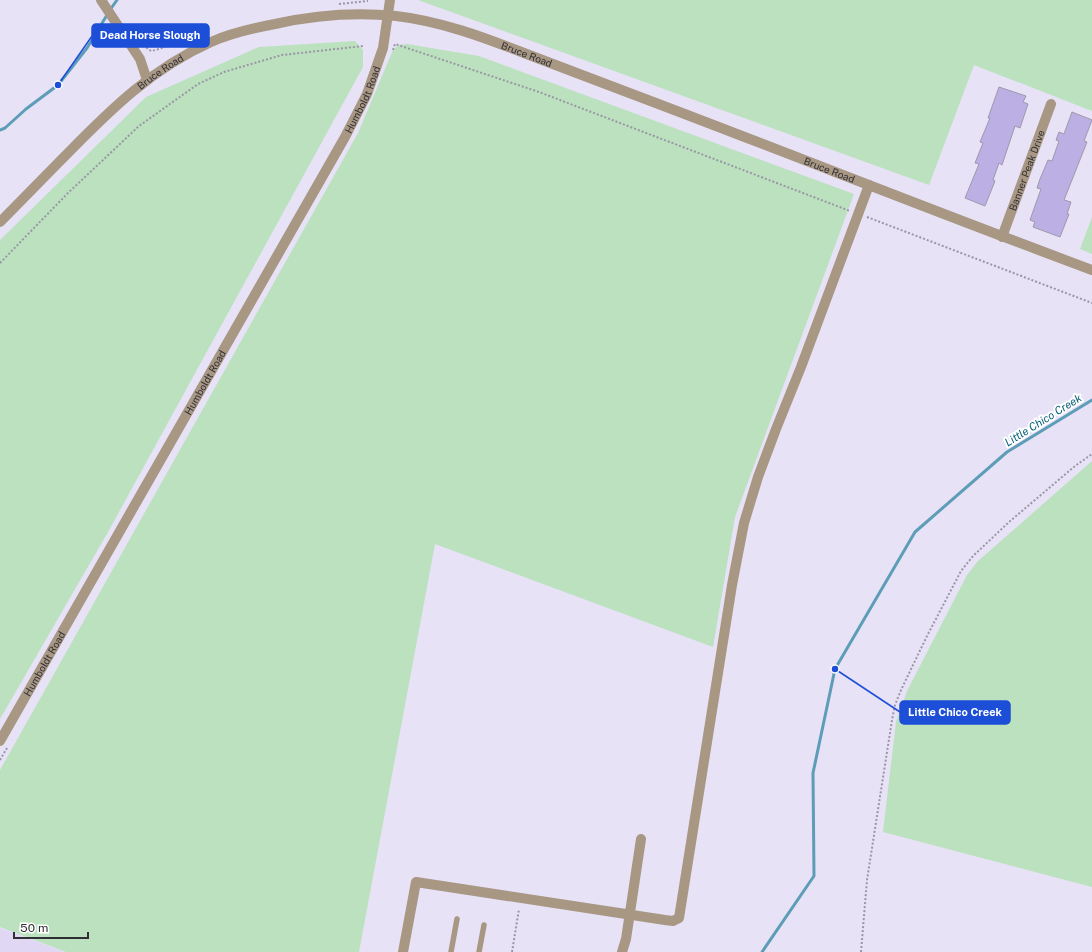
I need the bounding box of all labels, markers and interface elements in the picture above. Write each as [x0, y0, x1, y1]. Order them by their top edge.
callout: Dead Horse Slough [92, 24, 209, 47]
text: Dead Horse Slough [100, 29, 200, 41]
street label: Bruce Road [500, 39, 554, 69]
street label: Bruce Road [134, 52, 185, 92]
street label: Humboldt Road [342, 64, 382, 135]
street label: Banner Peak Drive [1006, 128, 1047, 212]
street label: Bruce Road [802, 154, 857, 185]
street label: Humboldt Road [182, 348, 228, 417]
water label: Little Chico Creek [1003, 392, 1084, 448]
street label: Humboldt Road [21, 629, 67, 698]
callout: Little Chico Creek [900, 701, 1010, 724]
text: Little Chico Creek [908, 706, 1002, 718]
scale bar [14, 914, 88, 940]
text: 50 m [20, 921, 48, 935]

